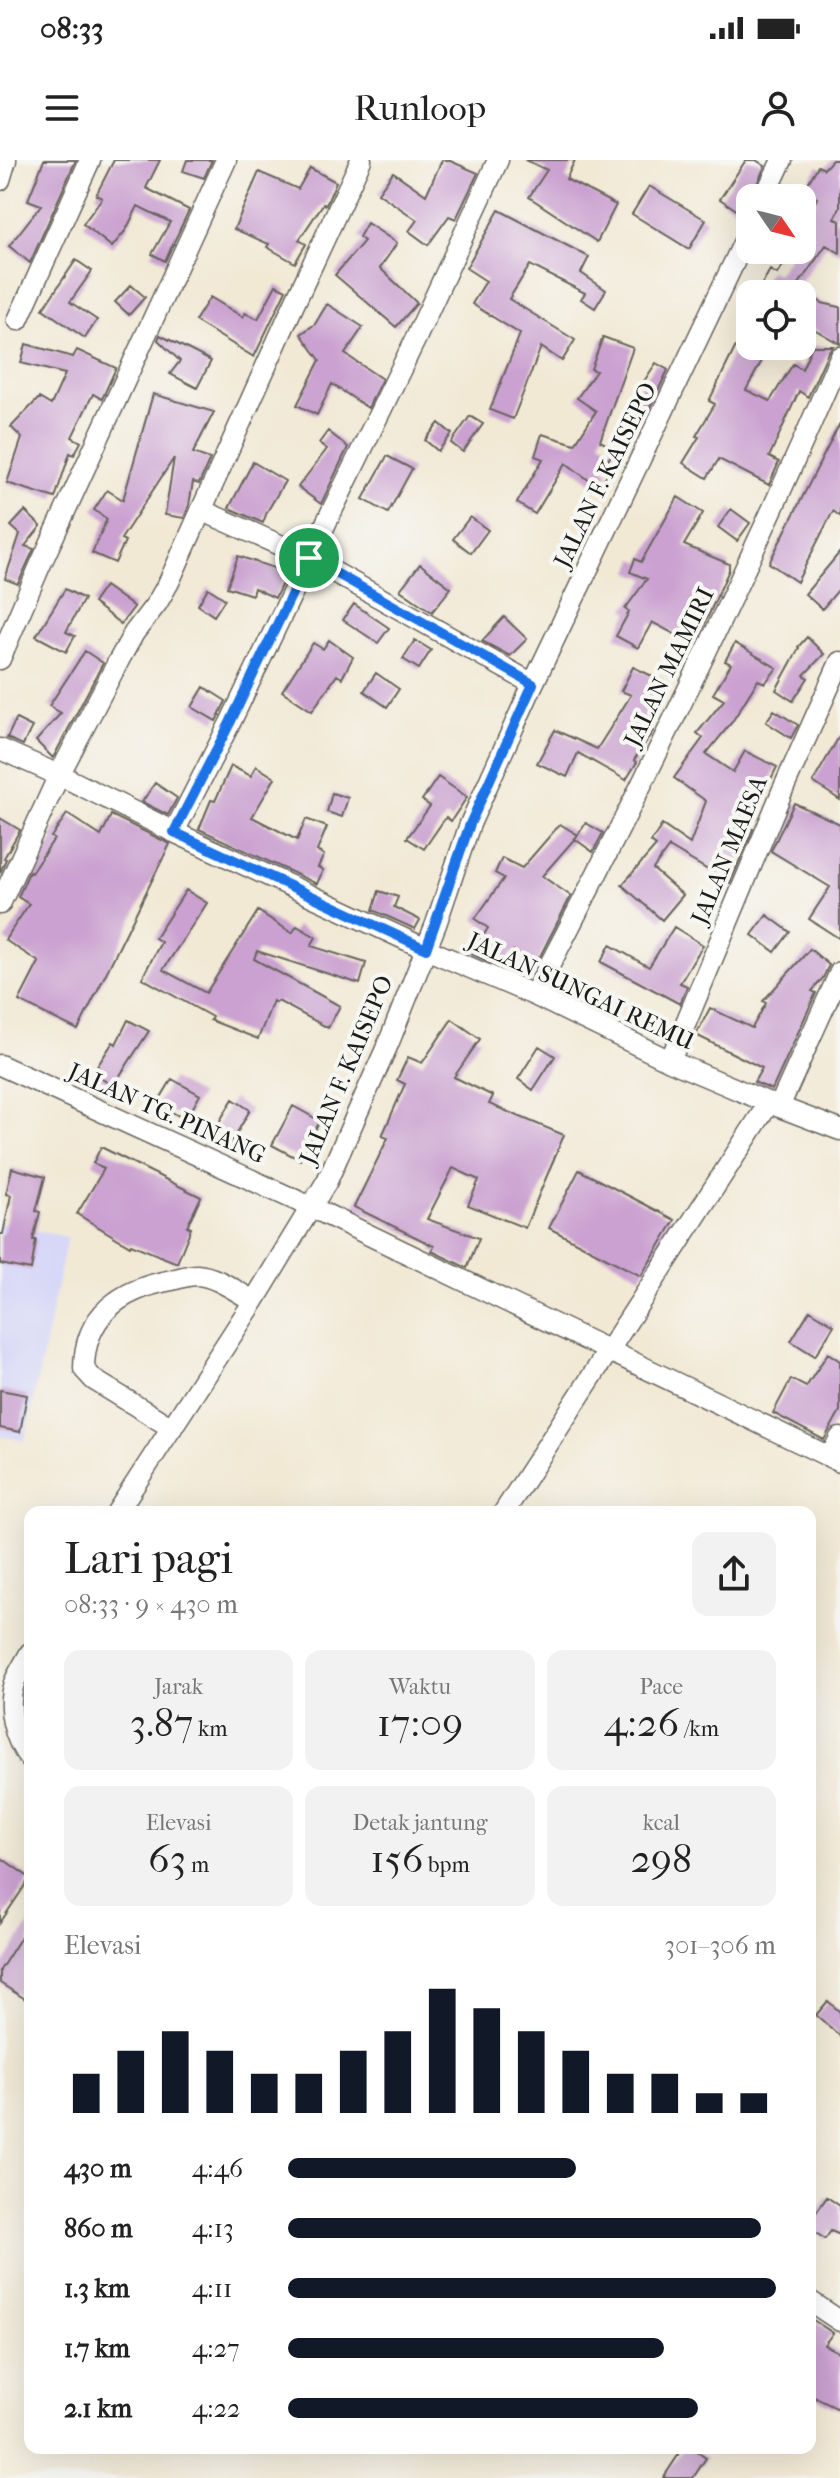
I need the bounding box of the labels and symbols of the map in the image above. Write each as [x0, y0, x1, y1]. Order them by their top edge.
north arrow [736, 184, 816, 264]
street label: JALAN F. KAISEPO [547, 378, 662, 574]
pin [275, 524, 343, 592]
street label: JALAN MAMIRI [617, 583, 720, 753]
street label: JALAN MAESA [684, 771, 773, 930]
street label: JALAN SUNGAI REMU [461, 925, 699, 1056]
street label: JALAN F. KAISEPO [293, 971, 398, 1171]
street label: JALAN TG. PINANG [62, 1056, 270, 1169]

